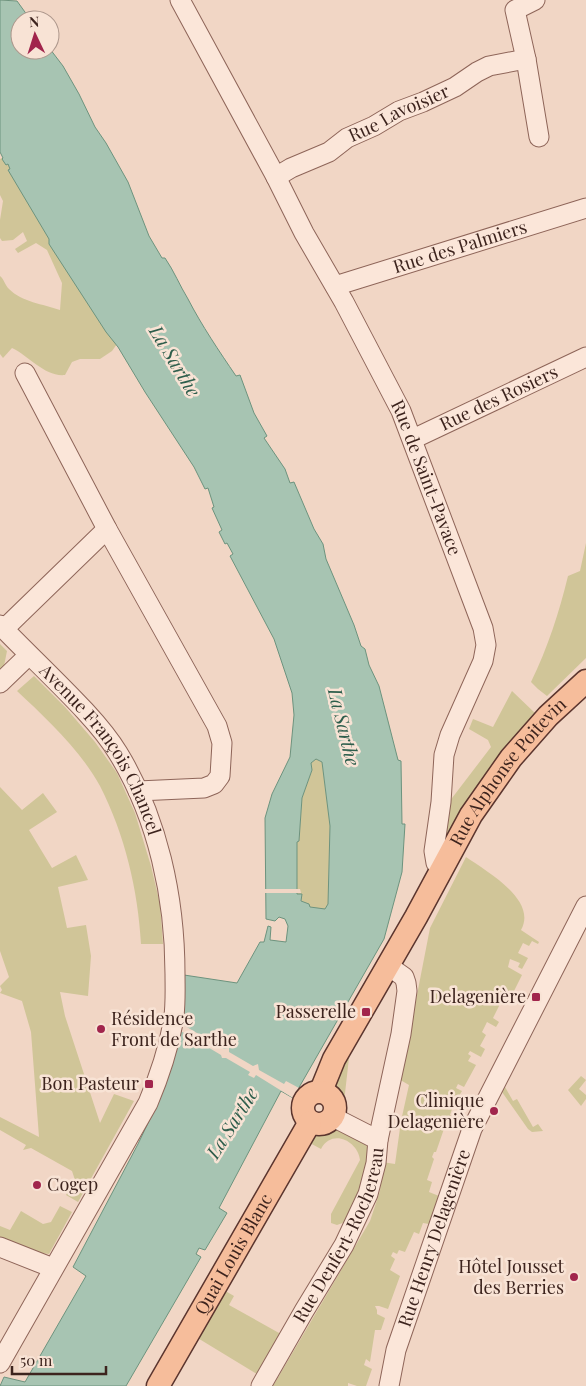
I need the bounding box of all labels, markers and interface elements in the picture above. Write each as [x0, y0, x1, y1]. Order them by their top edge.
north arrow [10, 10, 60, 60]
text: N [28, 12, 40, 31]
street label: Rue Lavoisier [344, 78, 453, 147]
street label: Rue des Palmiers [390, 214, 530, 278]
water label: La Sarthe [144, 319, 207, 401]
street label: Rue des Rosiers [435, 359, 561, 436]
street label: Rue de Saint-Pavace [386, 395, 467, 559]
street label: Avenue François Chancel [34, 658, 167, 838]
water label: La Sarthe [323, 684, 367, 768]
street label: Rue Alphonse Poitevin [444, 692, 571, 850]
place label: Delagenière [429, 984, 526, 1008]
marker: Delagenière [530, 991, 542, 1003]
place label: Passerelle [275, 999, 356, 1023]
place label: Résidence Front de Sarthe [111, 1006, 237, 1051]
marker: Passerelle [360, 1006, 372, 1018]
marker: Résidence Front de Sarthe [95, 1023, 107, 1035]
place label: Bon Pasteur [41, 1071, 139, 1095]
marker: Bon Pasteur [143, 1078, 155, 1090]
water label: La Sarthe [199, 1082, 263, 1164]
place label: Clinique Delagenière [387, 1088, 484, 1133]
marker: Clinique Delagenière [488, 1105, 500, 1117]
street label: Rue Denfert-Rochereau [287, 1146, 388, 1327]
street label: Rue Henry Delagenière [392, 1146, 475, 1330]
place label: Cogep [47, 1172, 98, 1196]
marker: Cogep [31, 1179, 43, 1191]
street label: Quai Louis Blanc [189, 1189, 277, 1319]
place label: Hôtel Jousset des Berries [458, 1254, 565, 1299]
marker: Hôtel Jousset des Berries [568, 1271, 580, 1283]
scale bar [12, 1344, 106, 1376]
text: 50 m [20, 1350, 53, 1370]

